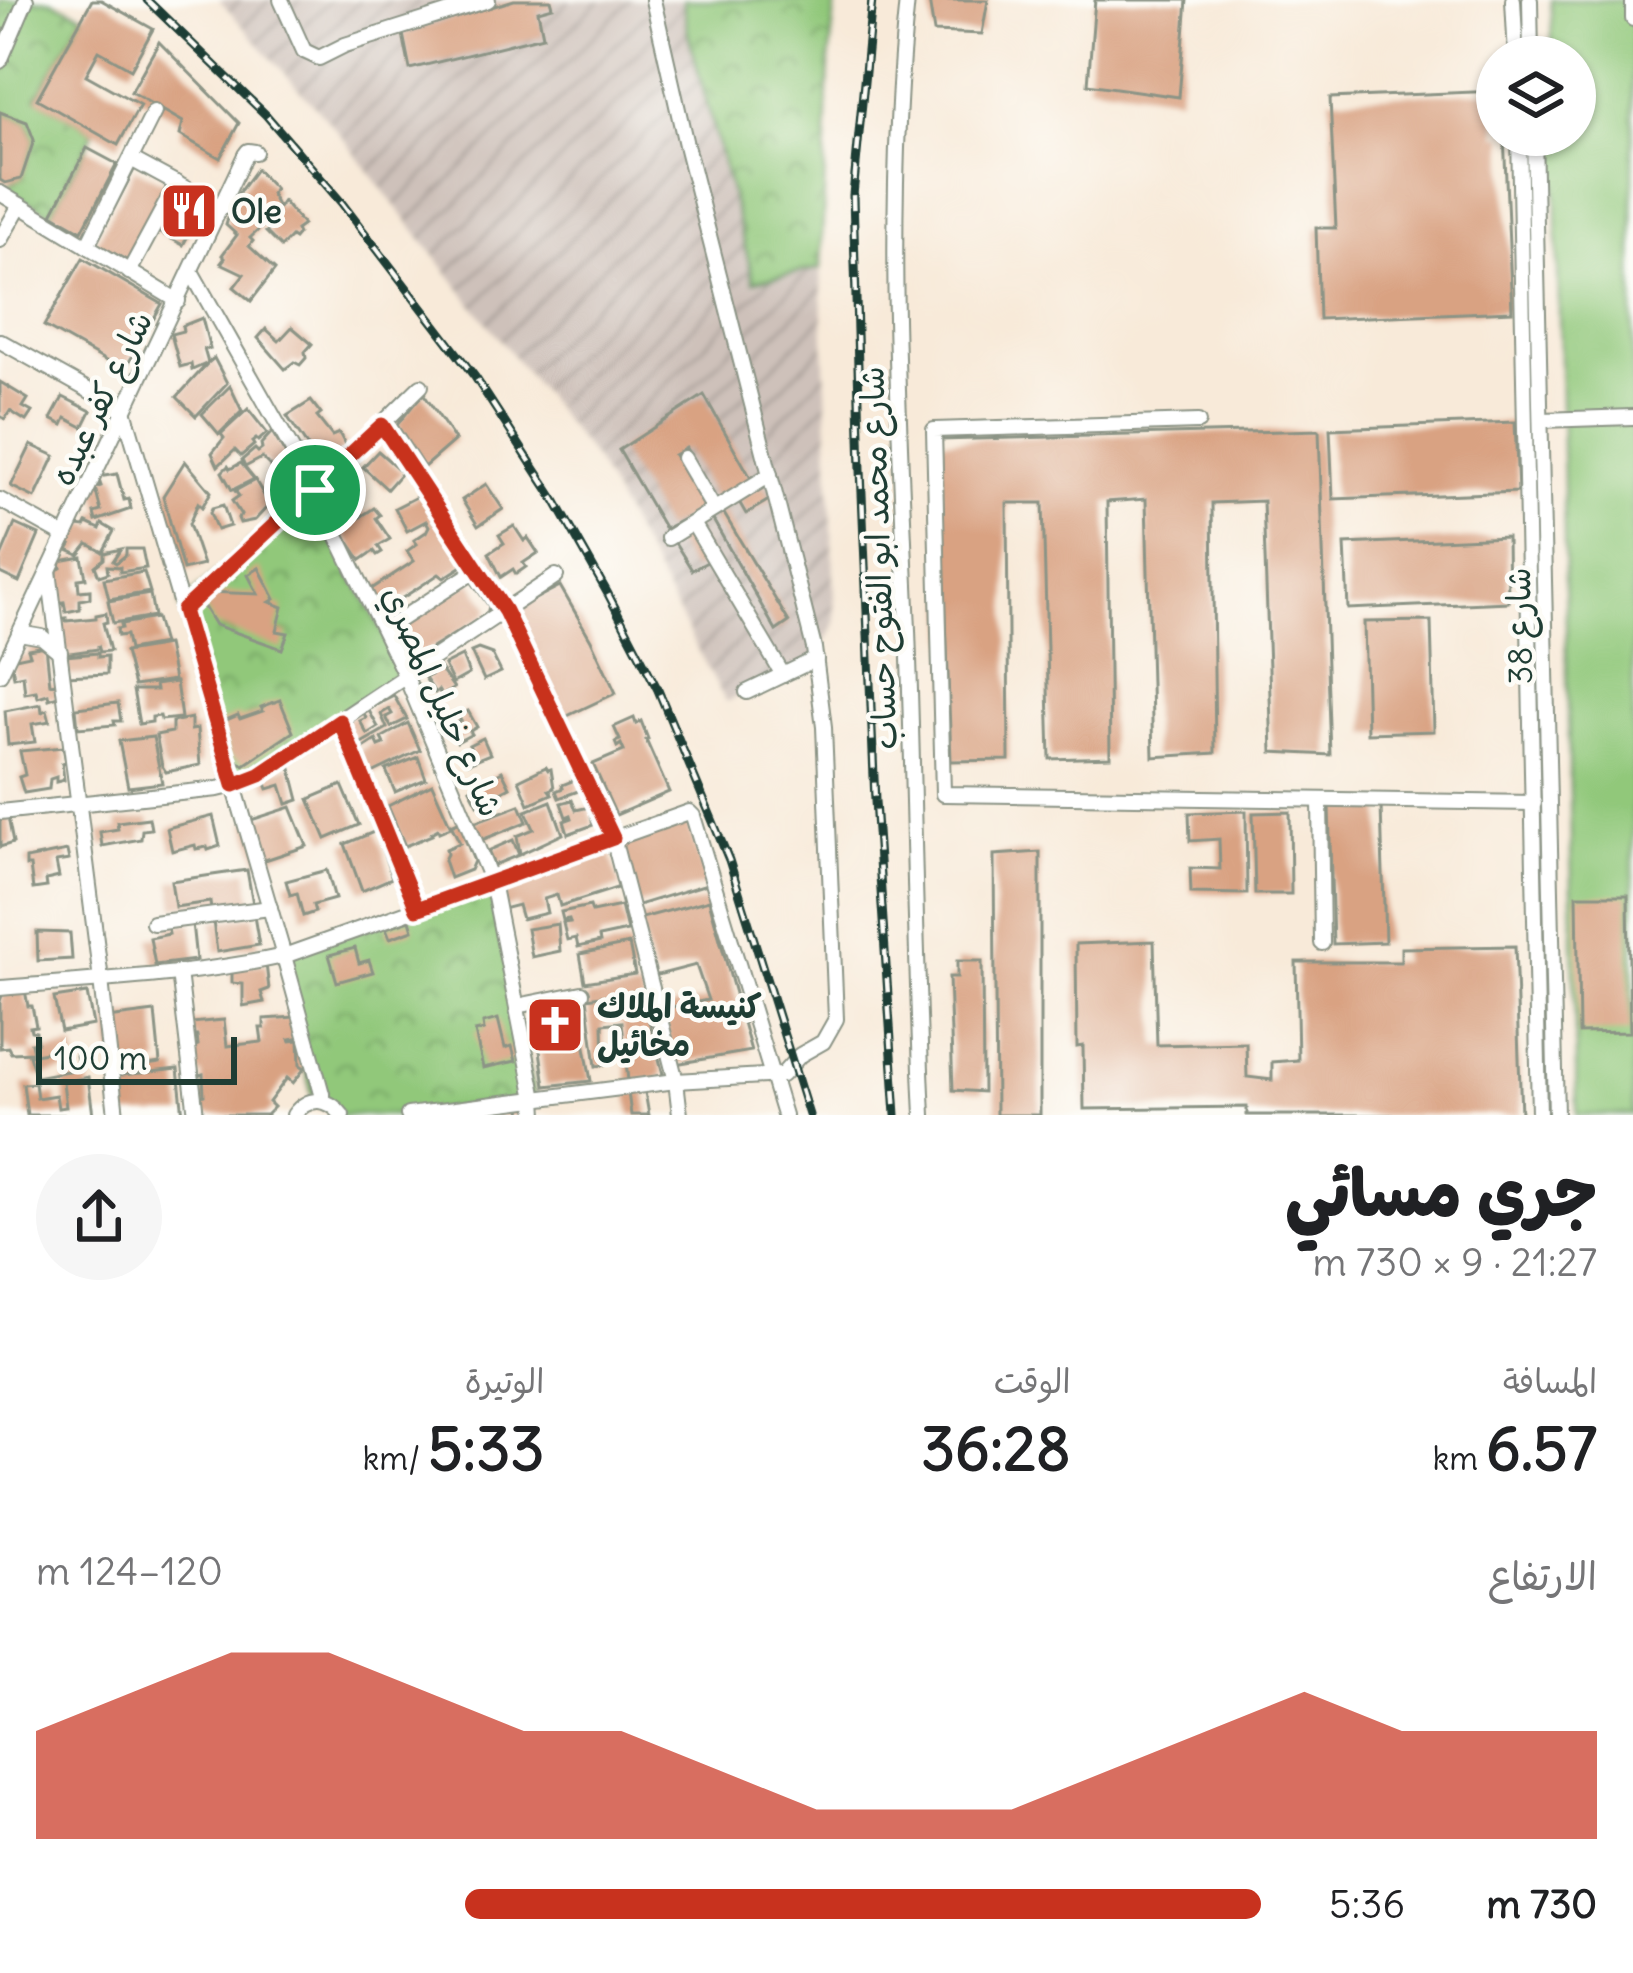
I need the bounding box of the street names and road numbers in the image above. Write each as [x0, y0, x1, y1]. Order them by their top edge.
street label: شارع كفر عبده [41, 304, 164, 493]
street label: شارع محمد ابو الفتوح حساب [850, 365, 909, 750]
street label: شارع 38 [1497, 567, 1544, 685]
street label: شارع خليل المصري [371, 579, 513, 824]

